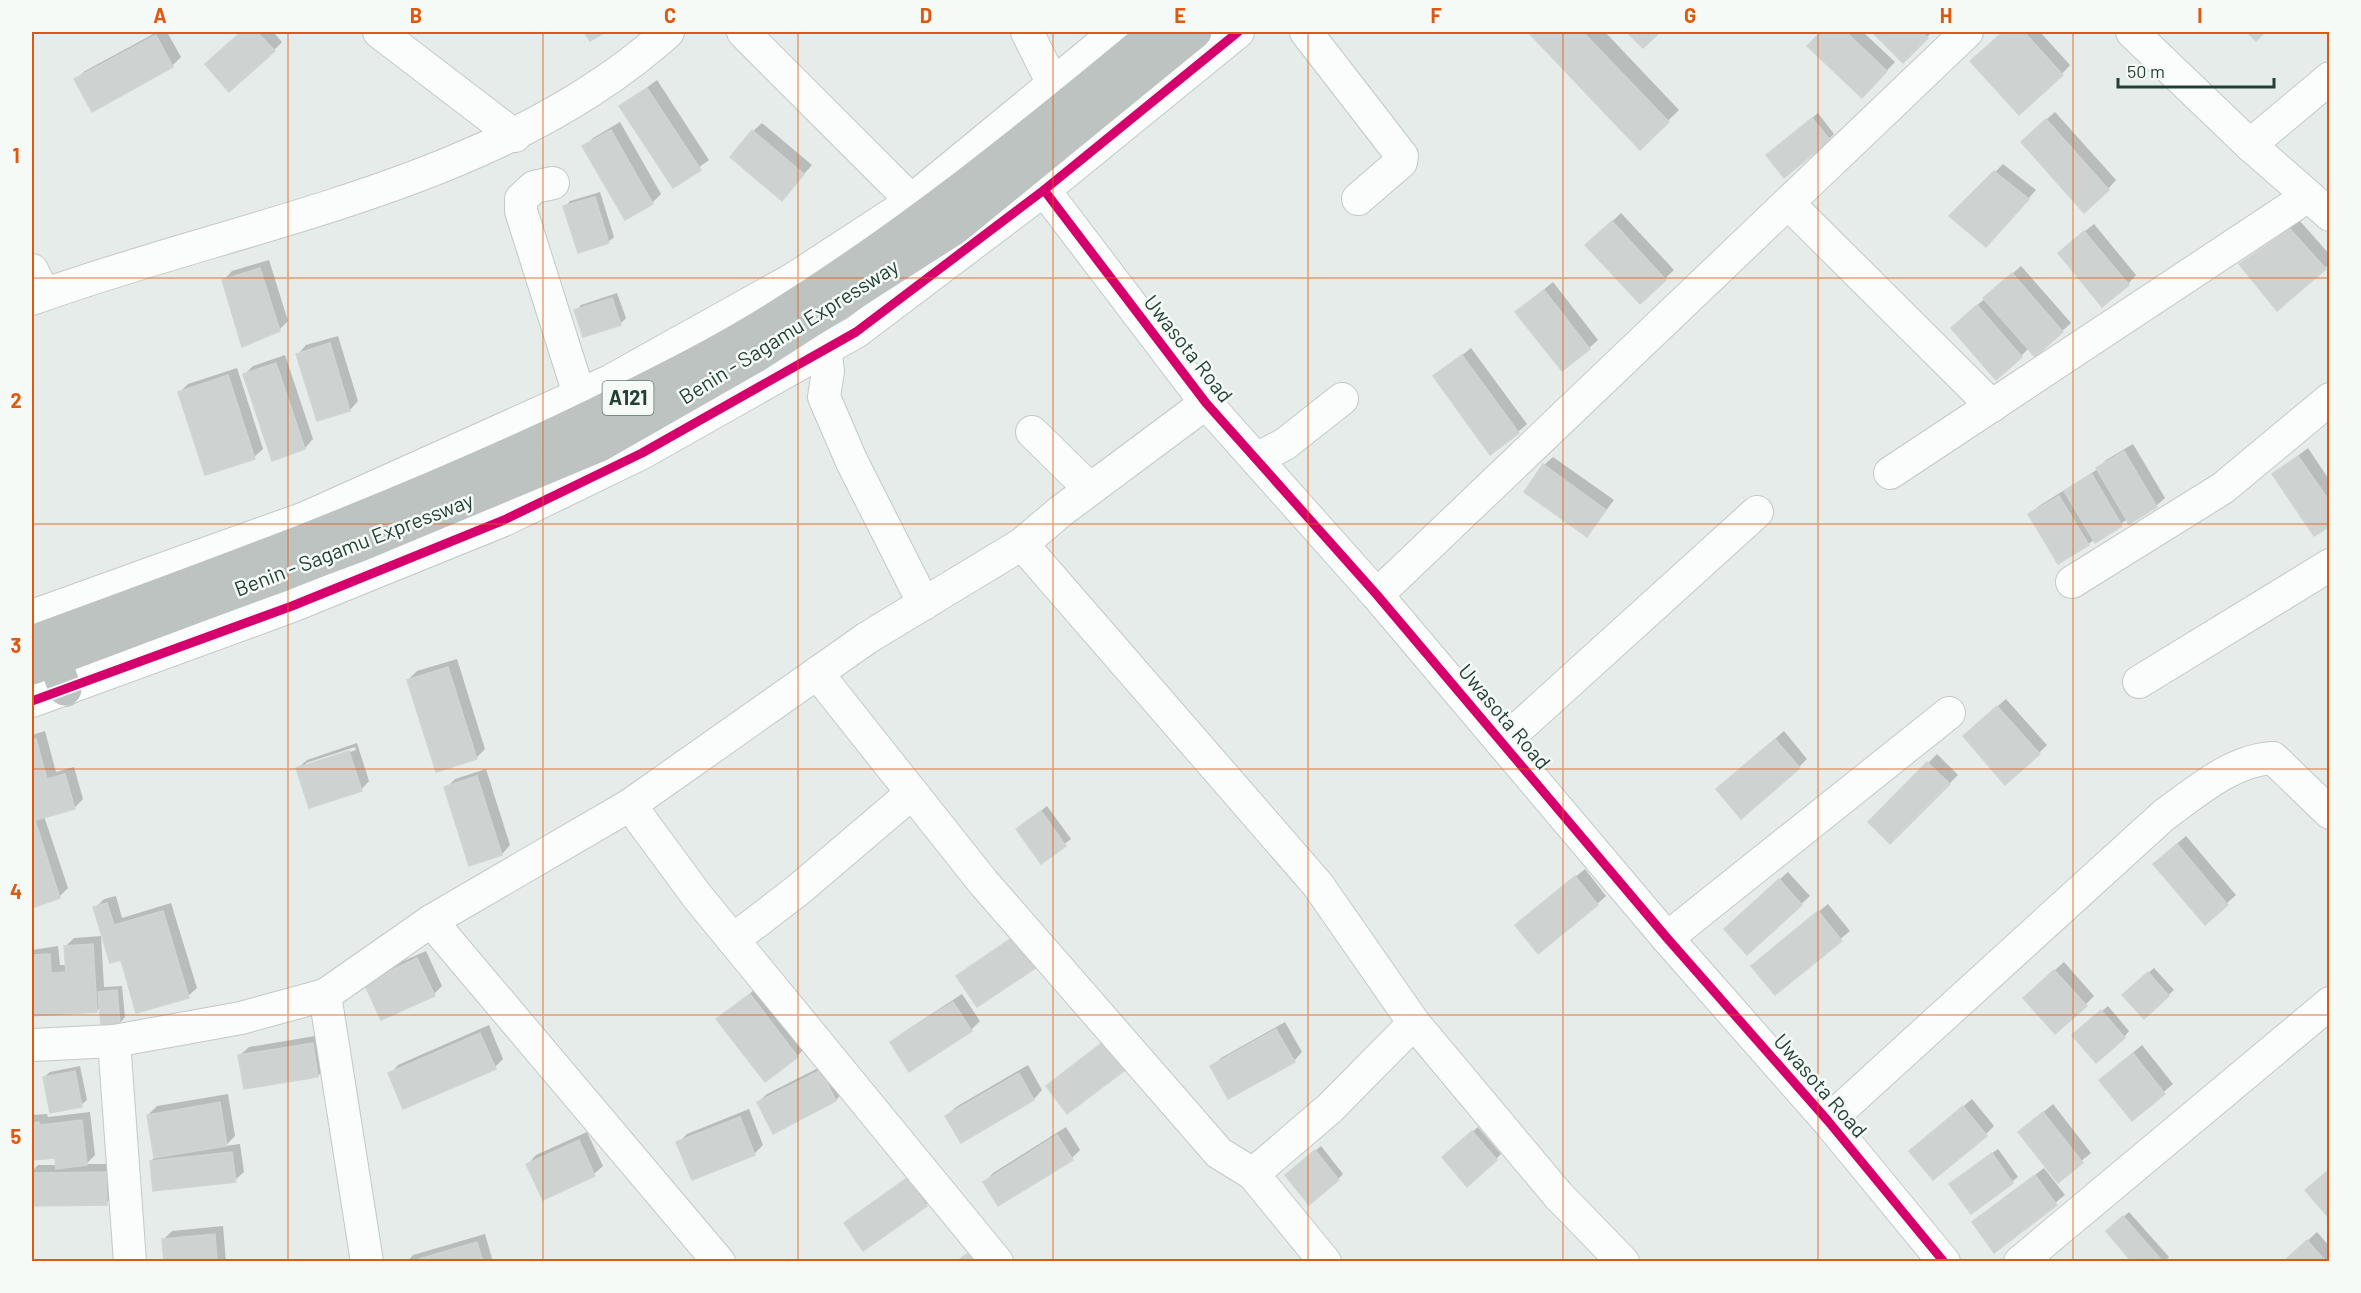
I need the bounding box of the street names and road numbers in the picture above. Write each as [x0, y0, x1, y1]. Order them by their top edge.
street label: Benin - Sagamu Expressway [674, 253, 903, 409]
street label: Uwasota Road [1139, 289, 1239, 407]
road number: A121 [602, 381, 654, 415]
street label: Benin - Sagamu Expressway [230, 486, 477, 601]
street label: Uwasota Road [1454, 658, 1556, 774]
street label: Uwasota Road [1769, 1028, 1873, 1142]

